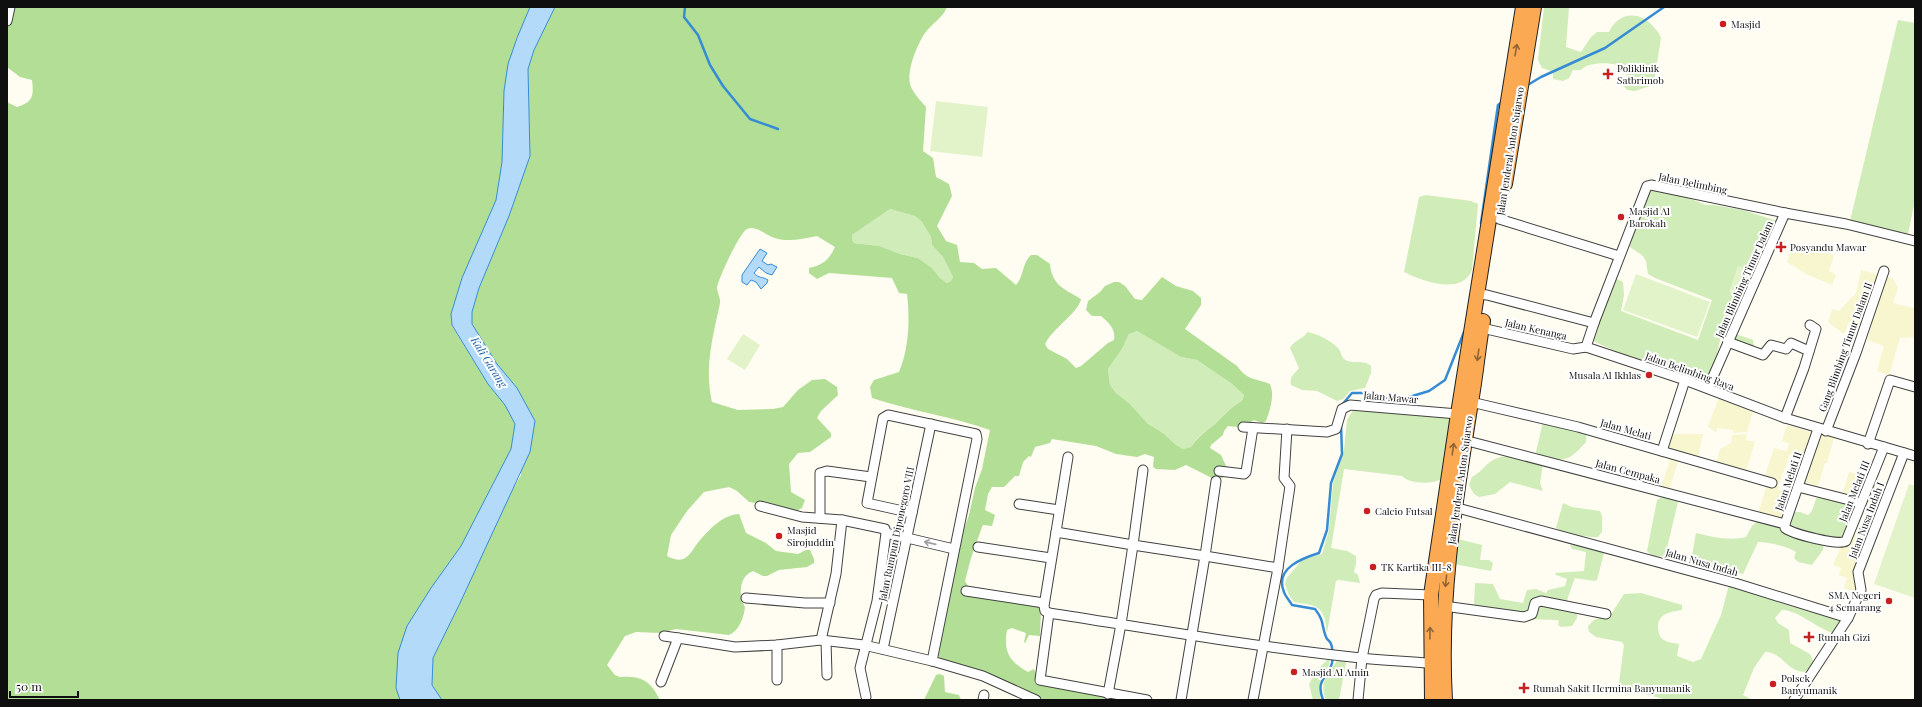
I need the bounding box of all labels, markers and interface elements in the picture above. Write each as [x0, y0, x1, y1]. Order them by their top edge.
place label: Masjid [1731, 17, 1761, 31]
marker: Masjid [1718, 19, 1728, 29]
one-way arrow [1513, 44, 1521, 57]
place label: Poliklinik Satbrimob [1617, 61, 1664, 87]
marker: Poliklinik Satbrimob [1602, 68, 1614, 80]
street label: Jalan Jenderal Anton Sujarwo [1493, 85, 1527, 217]
street label: Jalan Belimbing [1656, 169, 1729, 197]
place label: Masjid Al Barokah [1629, 204, 1670, 230]
marker: Masjid Al Barokah [1616, 212, 1626, 222]
street label: Jalan Blimbing Timur Dalam [1711, 218, 1776, 341]
place label: Posyandu Mawar [1790, 240, 1867, 254]
marker: Posyandu Mawar [1775, 241, 1787, 253]
street label: Gang Blimbing Timur Dalam II [1815, 280, 1875, 414]
street label: Jalan Kenanga [1503, 315, 1568, 343]
water label: Kali Garang [467, 333, 511, 391]
one-way arrow [1474, 348, 1482, 361]
street label: Jalan Belimbing Raya [1643, 348, 1737, 394]
place label: Musala Al Ikhlas [1569, 368, 1641, 382]
marker: Musala Al Ikhlas [1644, 370, 1654, 380]
street label: Jalan Mawar [1362, 388, 1420, 406]
street label: Jalan Jenderal Anton Sujarwo [1444, 414, 1476, 546]
street label: Jalan Melati [1598, 415, 1653, 443]
one-way arrow [1449, 443, 1457, 456]
street label: Jalan Melati II [1771, 450, 1805, 513]
street label: Jalan Cempaka [1593, 455, 1662, 486]
street label: Jalan Melati III [1835, 458, 1873, 525]
street label: Jalan Rumpun Diponegoro VIII [875, 466, 917, 603]
street label: Jalan Nusa Indah I [1845, 480, 1887, 561]
place label: Calcio Futsal [1375, 504, 1433, 518]
marker: Calcio Futsal [1362, 506, 1372, 516]
place label: Masjid Sirojuddin [787, 523, 834, 549]
marker: Masjid Sirojuddin [774, 531, 784, 541]
one-way arrow [924, 539, 937, 547]
street label: Jalan Nusa Indah [1663, 545, 1740, 579]
place label: TK Kartika III-8 [1381, 560, 1452, 574]
marker: TK Kartika III-8 [1368, 562, 1378, 572]
one-way arrow [1443, 574, 1450, 587]
place label: SMA Negeri 4 Semarang [1829, 588, 1882, 614]
marker: SMA Negeri 4 Semarang [1884, 596, 1894, 606]
one-way arrow [1426, 627, 1434, 640]
place label: Rumah Gizi [1818, 630, 1870, 644]
marker: Rumah Gizi [1803, 631, 1815, 643]
place label: Masjid Al Amin [1302, 665, 1369, 679]
marker: Masjid Al Amin [1289, 667, 1299, 677]
place label: Polsek Banyumanik [1781, 671, 1838, 697]
scale bar [10, 673, 78, 699]
text: 50 m [16, 678, 42, 694]
marker: Polsek Banyumanik [1768, 679, 1778, 689]
place label: Rumah Sakit Hermina Banyumanik [1533, 681, 1691, 695]
marker: Rumah Sakit Hermina Banyumanik [1518, 682, 1530, 694]

